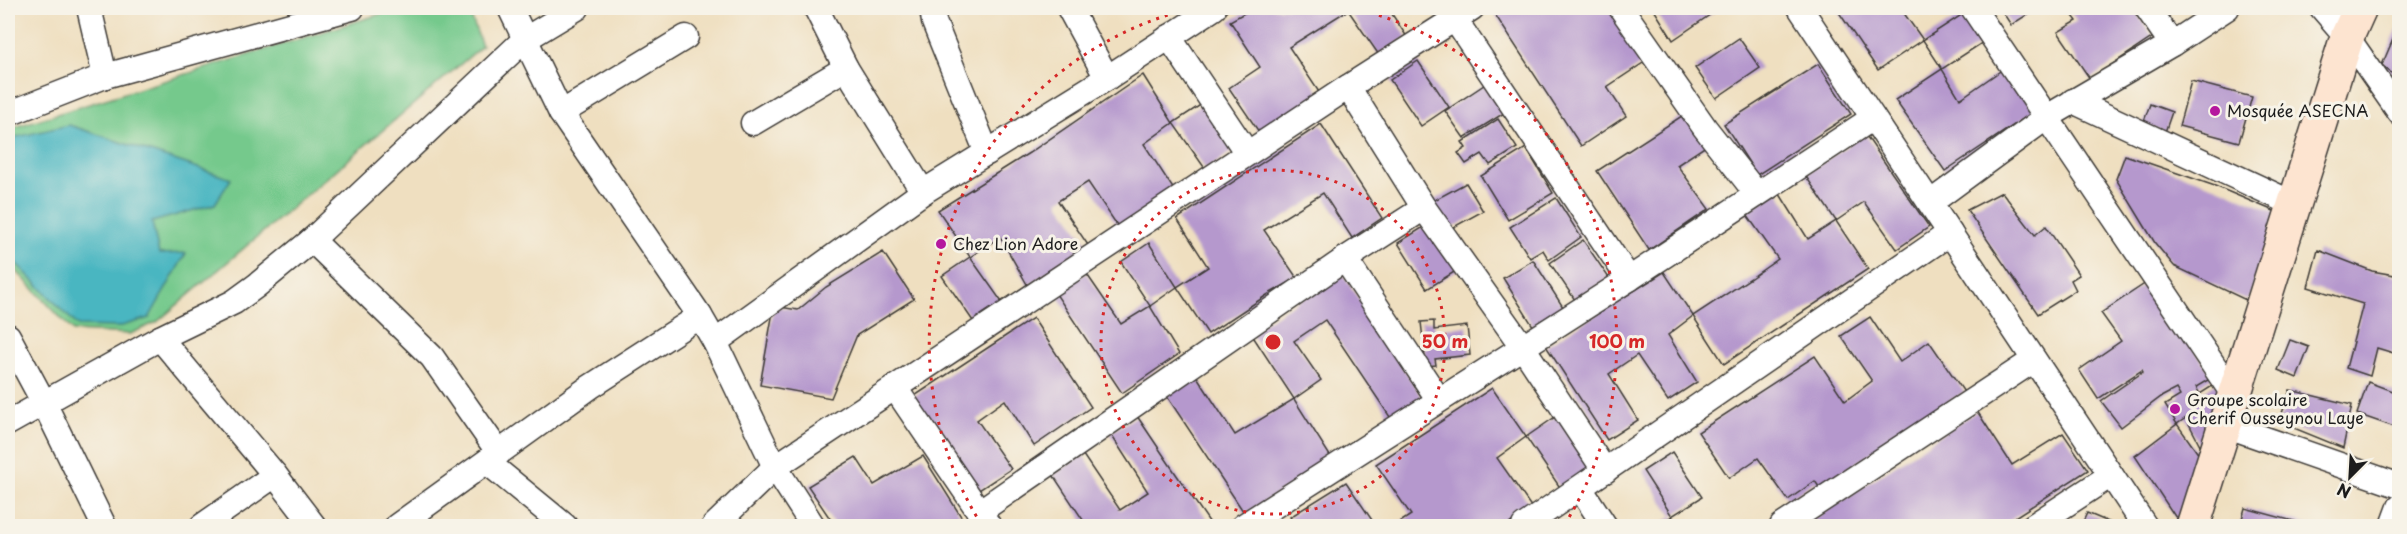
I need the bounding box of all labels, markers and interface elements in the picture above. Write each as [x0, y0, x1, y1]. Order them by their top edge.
place label: Mosquée ASECNA [2227, 98, 2368, 122]
marker: Mosquée ASECNA [2208, 104, 2222, 118]
place label: Chez Lion Adore [953, 231, 1078, 255]
marker: Chez Lion Adore [934, 237, 948, 251]
text: 50 m [1422, 327, 1468, 354]
text: 100 m [1589, 327, 1645, 354]
centre of rings [1263, 332, 1283, 352]
place label: Groupe scolaire Cherif Ousseynou Laye [2187, 387, 2364, 429]
marker: Groupe scolaire Cherif Ousseynou Laye [2168, 402, 2182, 416]
north arrow [2320, 447, 2380, 507]
text: N [2333, 478, 2354, 505]

